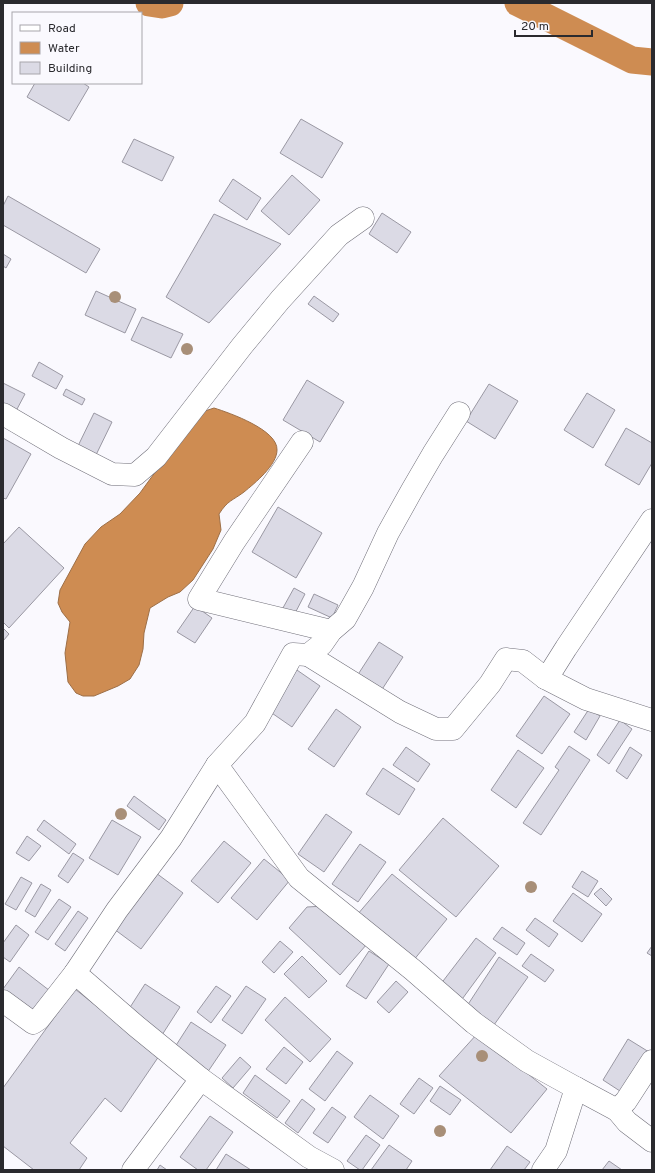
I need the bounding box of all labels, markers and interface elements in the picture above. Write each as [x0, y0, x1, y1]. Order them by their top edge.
legend [12, 12, 142, 84]
scale bar [515, 12, 592, 38]
text: 20 m [521, 19, 549, 35]
text: Road [48, 21, 76, 37]
text: Water [48, 41, 80, 57]
text: Building [48, 61, 92, 77]

